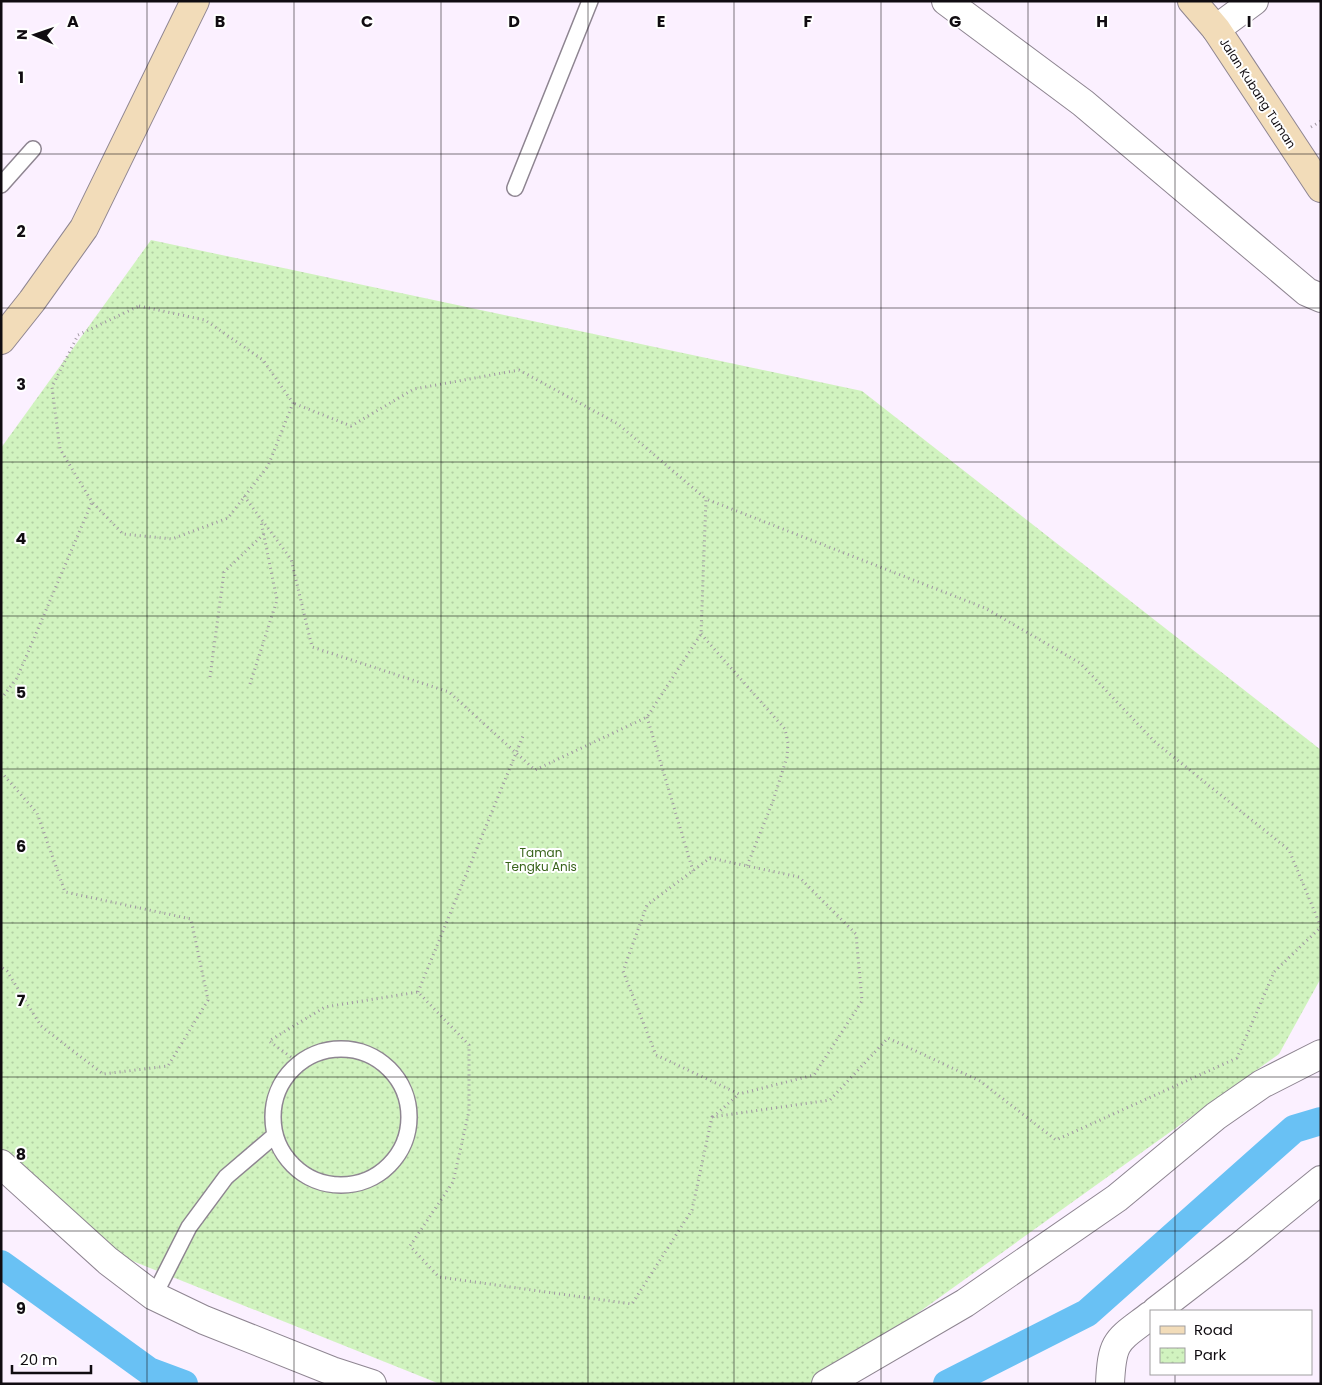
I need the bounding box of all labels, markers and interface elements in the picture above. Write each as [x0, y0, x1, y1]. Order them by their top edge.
north arrow [10, 10, 60, 60]
text: A [67, 10, 79, 33]
text: B [215, 10, 225, 33]
text: C [361, 10, 373, 33]
text: D [508, 10, 520, 33]
text: E [657, 10, 665, 33]
text: F [804, 10, 813, 33]
text: G [949, 10, 961, 33]
text: H [1096, 10, 1108, 33]
text: I [1247, 10, 1251, 33]
text: N [12, 29, 32, 40]
street label: Jalan Kubang Tuman [1216, 34, 1300, 152]
text: 1 [18, 66, 24, 89]
text: 2 [16, 220, 26, 243]
text: 3 [16, 373, 26, 396]
text: 4 [16, 527, 27, 550]
text: 5 [16, 681, 26, 704]
text: 6 [16, 835, 26, 858]
park label: Taman Tengku Anis [505, 844, 577, 875]
text: 7 [17, 989, 26, 1012]
text: 8 [16, 1143, 26, 1166]
text: 9 [16, 1297, 26, 1320]
legend [1150, 1310, 1312, 1375]
text: Road [1194, 1319, 1233, 1340]
scale bar [12, 1342, 91, 1374]
text: Park [1194, 1344, 1226, 1365]
text: 20 m [20, 1349, 58, 1370]

